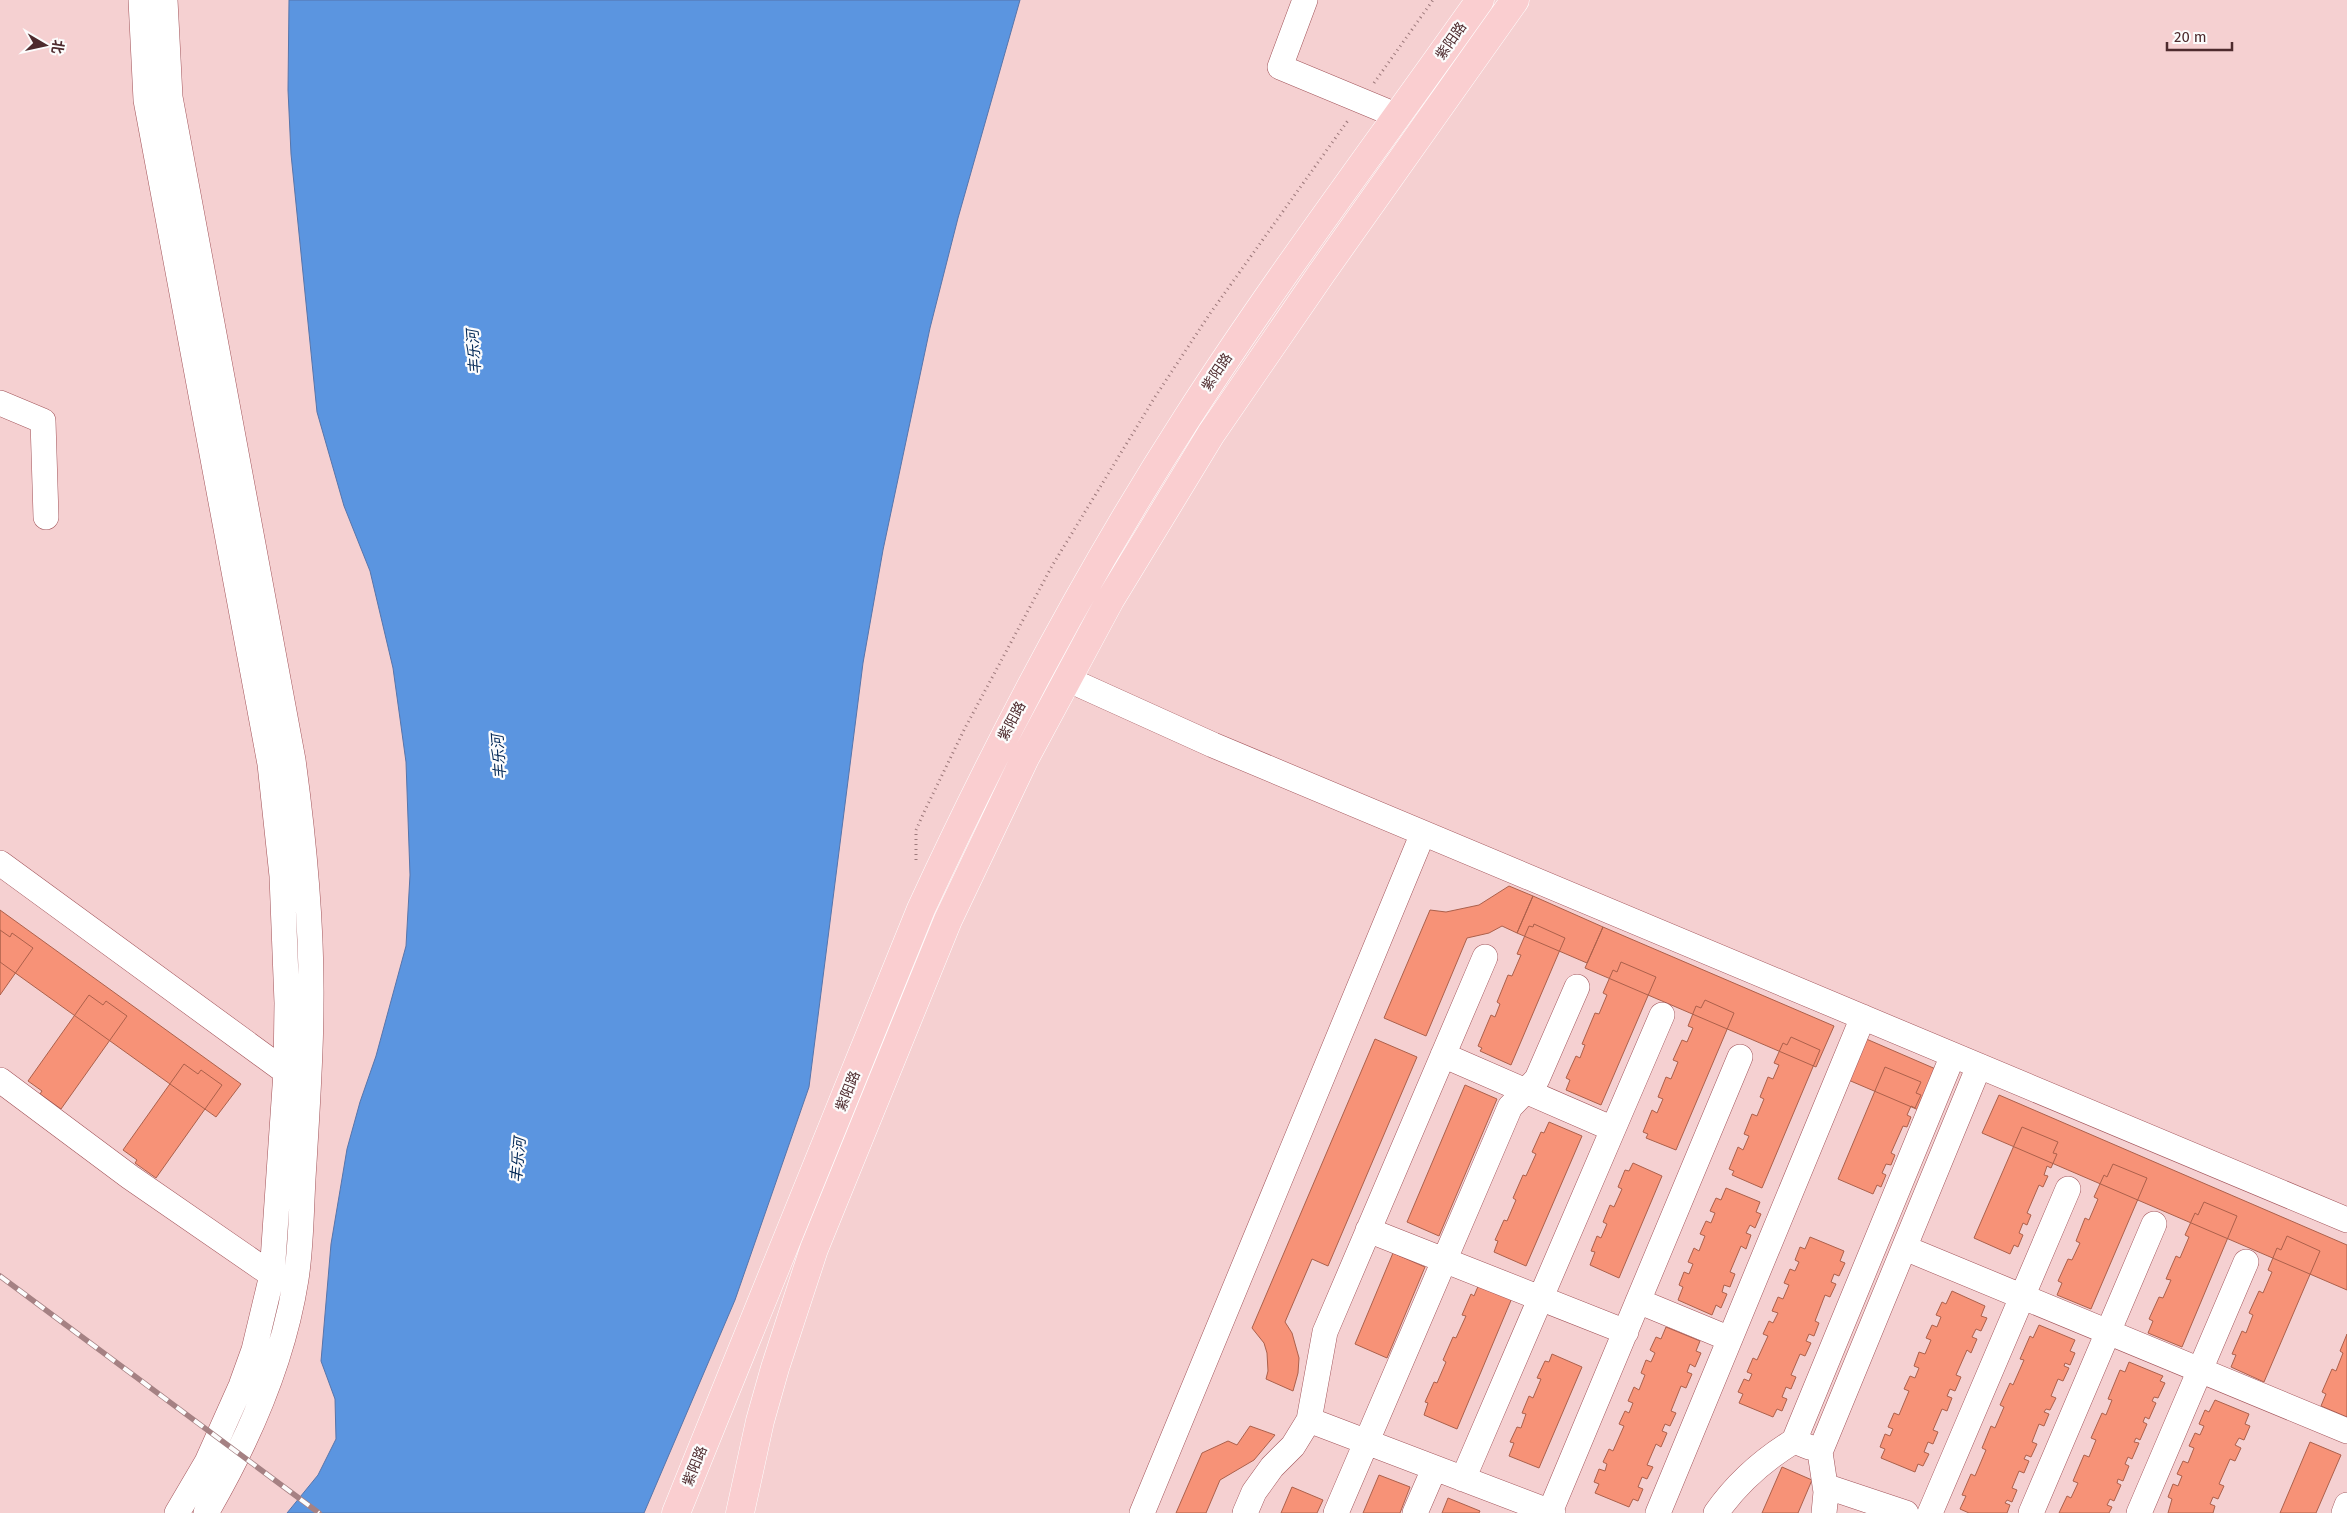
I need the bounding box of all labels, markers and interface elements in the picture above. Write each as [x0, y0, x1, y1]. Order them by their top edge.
street label: 紫阳路 [1432, 19, 1470, 63]
north arrow [20, 20, 70, 70]
scale bar [2167, 20, 2232, 52]
text: 20 m [2174, 28, 2207, 46]
text: 北 [48, 39, 67, 55]
water label: 丰乐河 [463, 326, 485, 375]
street label: 紫阳路 [1198, 350, 1236, 394]
street label: 紫阳路 [995, 698, 1029, 744]
water label: 丰乐河 [488, 731, 510, 780]
street label: 紫阳路 [832, 1068, 864, 1114]
water label: 丰乐河 [507, 1134, 529, 1183]
street label: 紫阳路 [679, 1443, 711, 1489]

